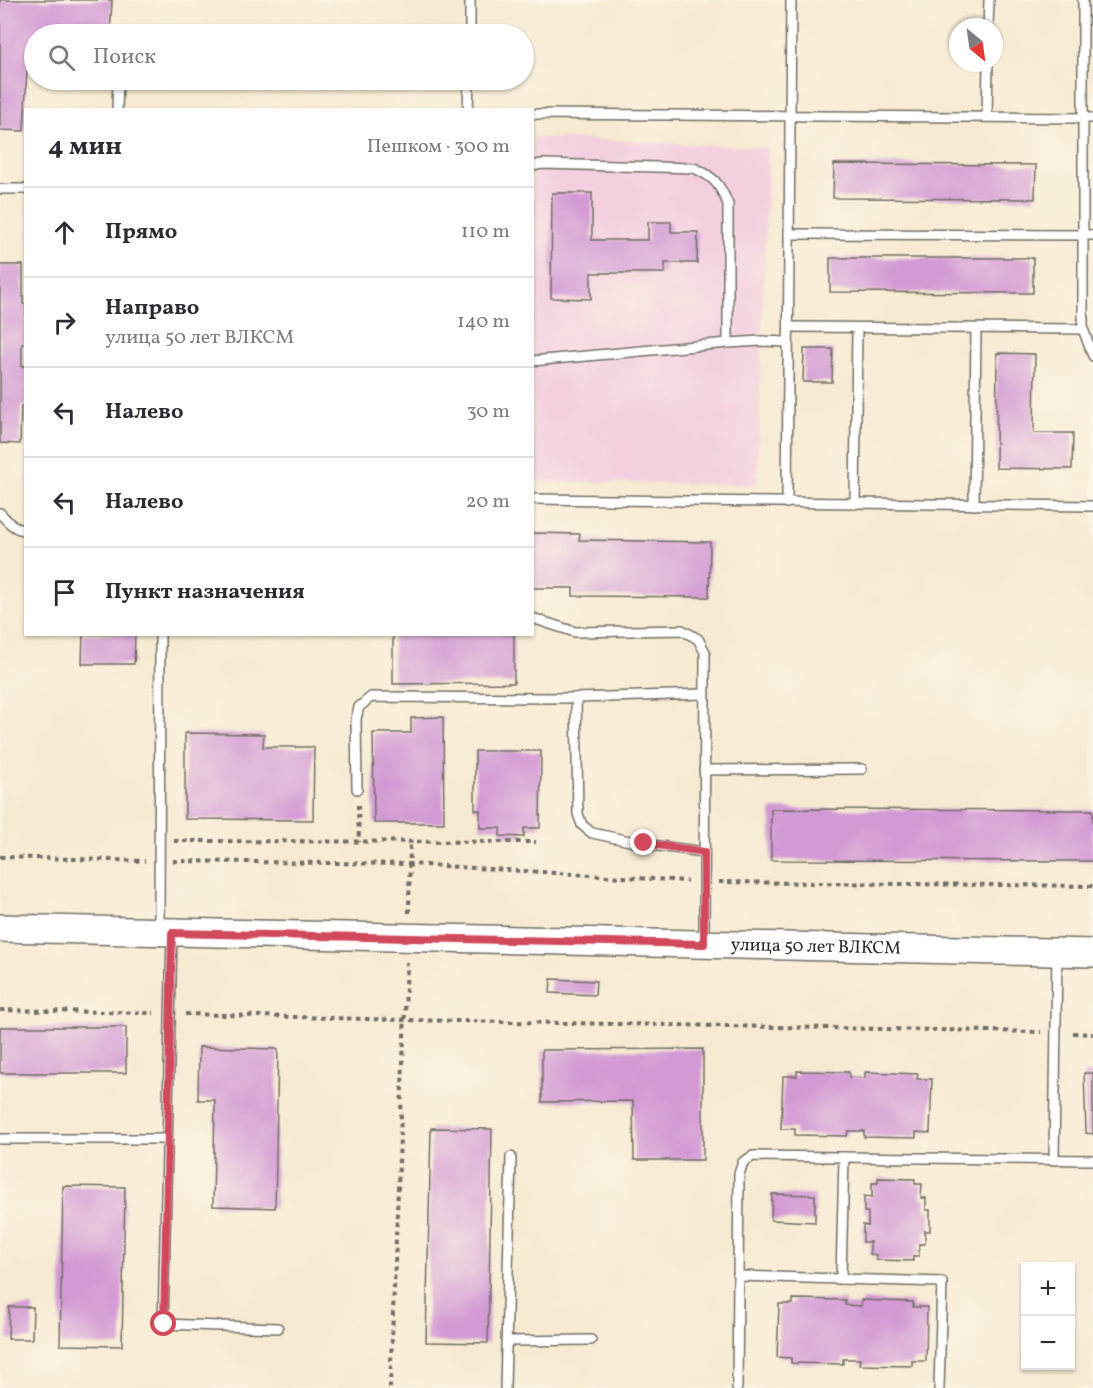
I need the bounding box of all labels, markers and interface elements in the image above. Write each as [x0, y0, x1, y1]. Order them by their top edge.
north arrow [949, 18, 1003, 72]
search box [24, 24, 534, 90]
icon: search [45, 41, 78, 74]
text: Поиск [93, 42, 156, 73]
text: 4 мин [48, 129, 122, 165]
text: Пешком · 300 m [367, 133, 510, 161]
icon: ahead [48, 216, 81, 249]
text: Прямо [105, 217, 177, 248]
text: 110 m [461, 218, 510, 246]
text: Направо [105, 293, 199, 324]
icon: right [48, 306, 81, 339]
text: 140 m [457, 308, 510, 336]
text: улица 50 лет ВЛКСМ [105, 324, 294, 352]
icon: left [48, 396, 81, 429]
text: Налево [105, 397, 184, 428]
text: 30 m [466, 398, 510, 426]
icon: left [48, 486, 81, 519]
text: Налево [105, 487, 184, 518]
text: 20 m [466, 488, 510, 516]
icon: arrive [48, 576, 81, 609]
text: Пункт назначения [105, 577, 305, 608]
route end [630, 829, 656, 855]
street label: улица 50 лет ВЛКСМ [730, 932, 901, 961]
map controls [1021, 1262, 1075, 1370]
button: + [1021, 1262, 1075, 1316]
route start [150, 1310, 176, 1336]
button: − [1021, 1316, 1075, 1370]

